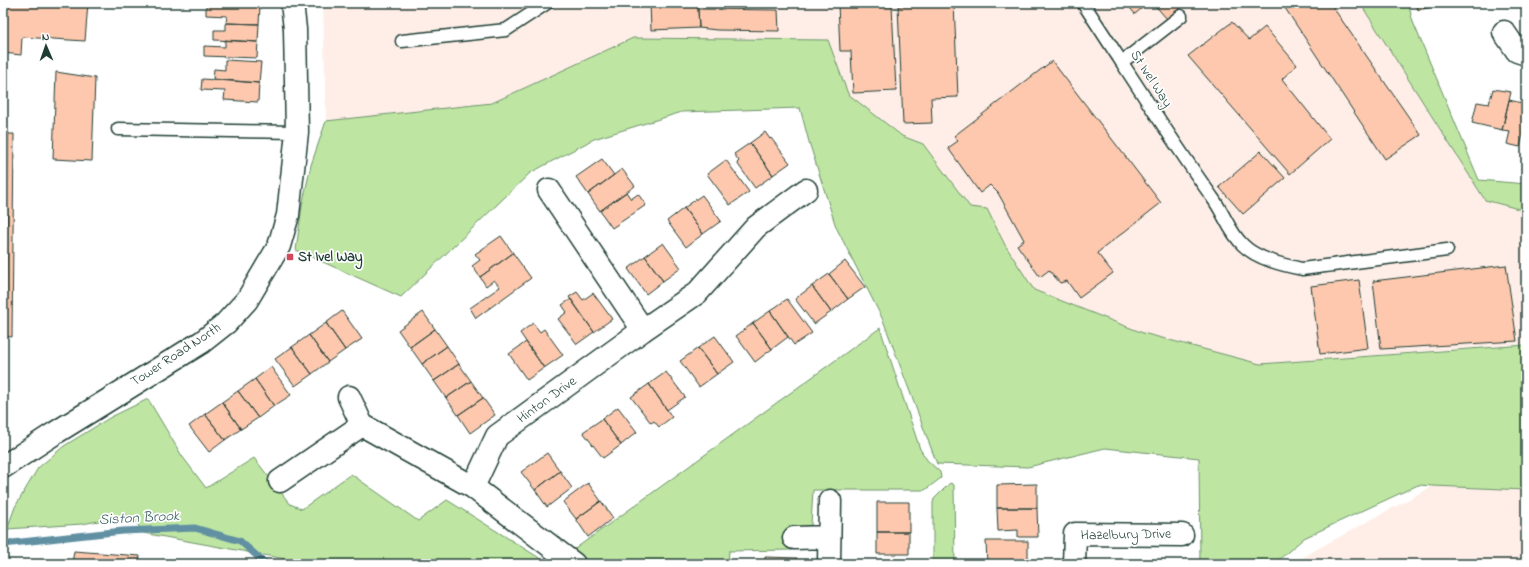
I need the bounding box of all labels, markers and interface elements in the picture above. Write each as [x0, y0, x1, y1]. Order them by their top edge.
north arrow [26, 26, 66, 66]
text: N [42, 29, 50, 45]
street label: St Ivel Way [1124, 46, 1178, 113]
place label: St Ivel Way [298, 247, 363, 270]
marker: St Ivel Way [285, 252, 295, 262]
street label: Tower Road North [126, 318, 226, 392]
street label: Hinton Drive [513, 371, 582, 429]
water label: Siston Brook [98, 505, 181, 531]
street label: Hazelbury Drive [1081, 524, 1172, 547]

